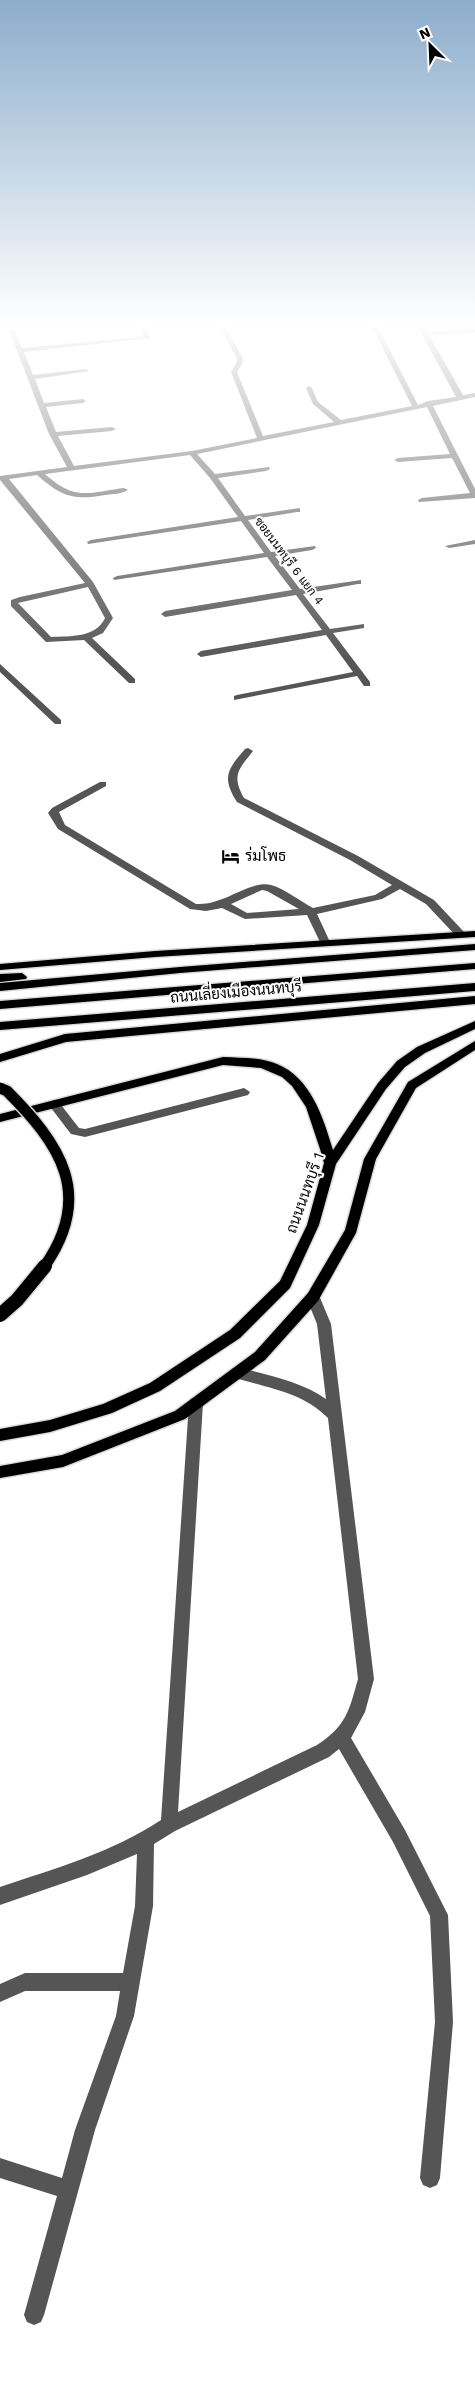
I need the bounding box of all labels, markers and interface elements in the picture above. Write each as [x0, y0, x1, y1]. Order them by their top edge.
north arrow [405, 20, 455, 70]
text: N [417, 24, 433, 43]
street label: ซอยนนทบุรี 6 แยก 4 [250, 514, 327, 609]
hotel icon: ร่มโพธ [221, 846, 241, 866]
place label: ร่มโพธ [245, 846, 286, 865]
street label: ถนนเลี่ยงเมืองนนทบุรี [169, 971, 303, 1009]
street label: ถนนนนทบุรี 1 [281, 1150, 330, 1236]

